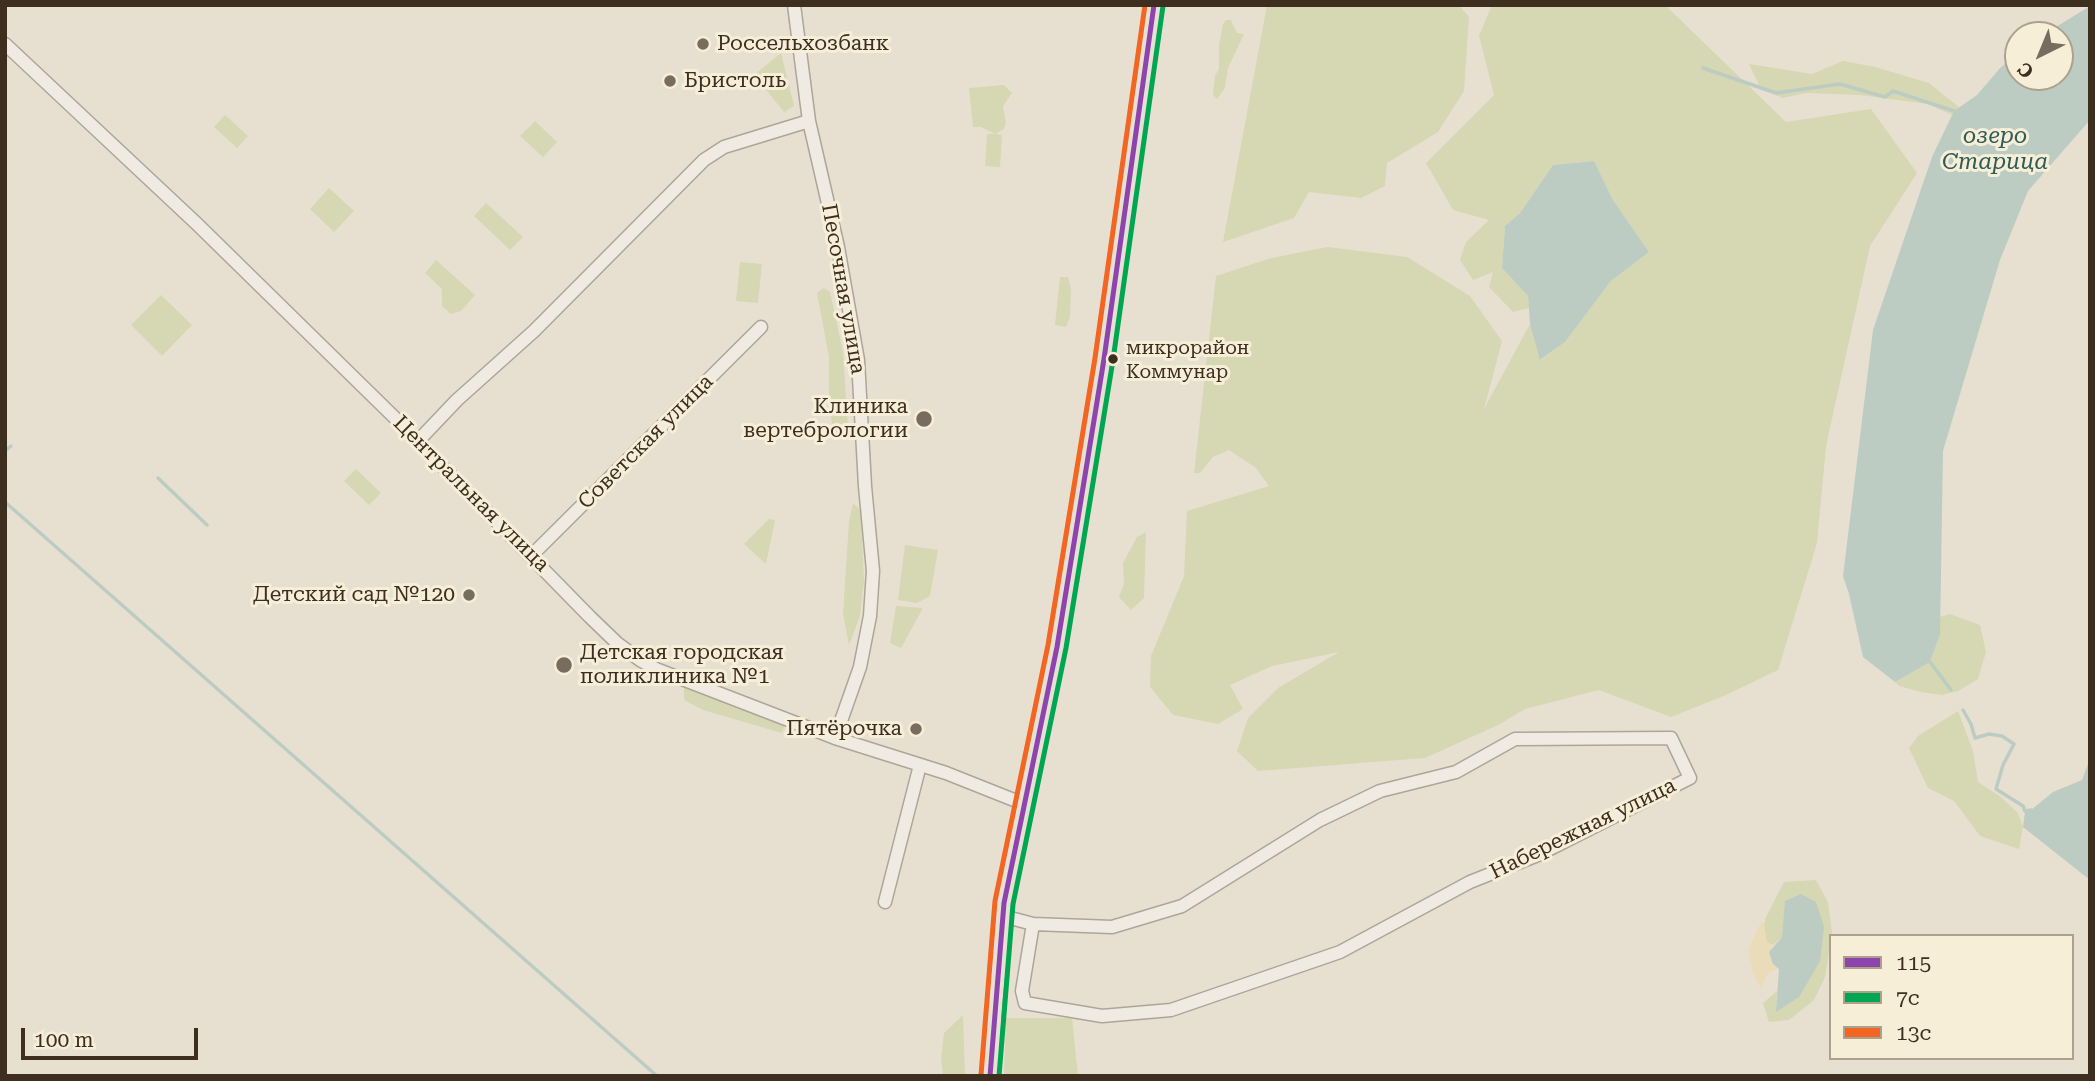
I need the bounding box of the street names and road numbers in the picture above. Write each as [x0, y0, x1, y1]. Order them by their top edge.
street label: Песочная улица [816, 202, 870, 376]
street label: Советская улица [573, 369, 719, 515]
street label: Центральная улица [388, 411, 554, 577]
street label: Набережная улица [1486, 773, 1680, 885]

